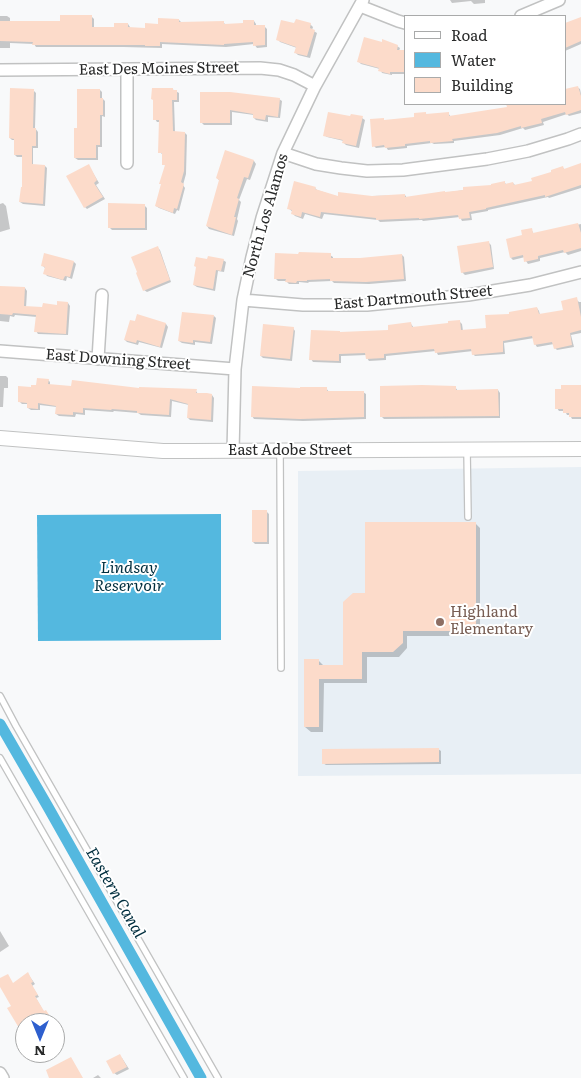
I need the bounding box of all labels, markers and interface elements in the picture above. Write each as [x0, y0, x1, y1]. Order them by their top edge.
legend [404, 15, 566, 105]
text: Road [451, 23, 487, 46]
text: Water [451, 48, 496, 71]
street label: East Des Moines Street [79, 59, 239, 79]
text: Building [451, 73, 513, 96]
street label: North Los Alamos [240, 152, 292, 280]
street label: East Dartmouth Street [333, 282, 493, 314]
street label: East Downing Street [45, 346, 191, 374]
street label: East Adobe Street [228, 442, 352, 460]
water label: Lindsay Reservoir [94, 558, 164, 596]
place label: Highland Elementary [450, 604, 533, 639]
marker: Highland Elementary [434, 616, 446, 628]
water label: Eastern Canal [81, 844, 149, 942]
north arrow [15, 1013, 65, 1063]
text: N [34, 1042, 46, 1062]

